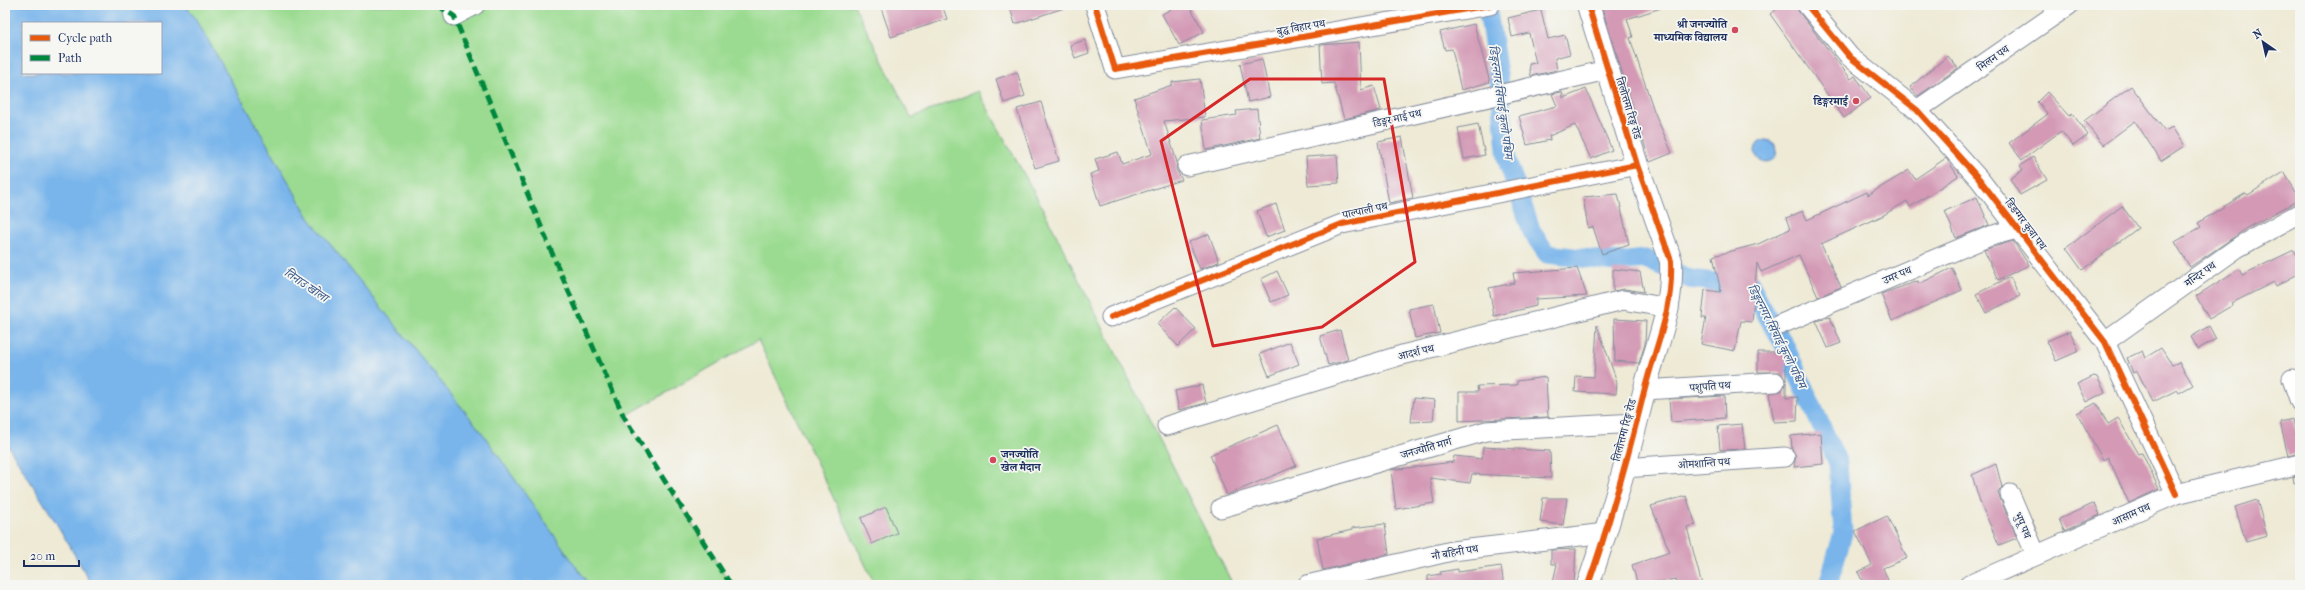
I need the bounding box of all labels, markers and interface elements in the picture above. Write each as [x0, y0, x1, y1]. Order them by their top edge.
street label: बुद्ध विहार पथ [1275, 17, 1327, 38]
place label: श्री जनज्योति माध्यमिक विद्यालय [1653, 18, 1728, 44]
legend [22, 22, 162, 74]
north arrow [2243, 22, 2283, 62]
marker: श्री जनज्योति माध्यमिक विद्यालय [1730, 25, 1740, 35]
text: N [2251, 26, 2265, 42]
text: Cycle path [58, 31, 113, 45]
street label: मिलन पथ [1974, 42, 2012, 75]
water label: डिङ्गरनगर सिंचाई कुलो पश्चिम [1485, 44, 1516, 162]
text: Path [58, 51, 82, 65]
street label: तिलोत्तमा रिङ्ग रोड [1613, 75, 1645, 142]
place label: डिङ्गरमाई [1812, 95, 1850, 108]
marker: डिङ्गरमाई [1851, 96, 1861, 106]
street label: डिङ्गर माई पथ [1371, 106, 1423, 131]
street label: डिङग्गर कुवा पथ [2002, 195, 2049, 253]
street label: पाल्पाली पथ [1340, 199, 1390, 222]
street label: मन्दिर पथ [2181, 259, 2219, 291]
street label: उमर पथ [1880, 263, 1914, 288]
water label: तिनाउ खोला [282, 265, 333, 306]
water label: डिङ्गरनगर सिंचाई कुलो पश्चिम [1744, 282, 1810, 393]
street label: आदर्श पथ [1397, 342, 1436, 363]
street label: पशुपति पथ [1688, 379, 1732, 394]
street label: तिलोत्तमा रिङ्ग रोड [1610, 396, 1639, 464]
street label: जनज्योति मार्ग [1398, 435, 1454, 462]
place label: जनज्योति खेल मैदान [1000, 448, 1041, 474]
marker: जनज्योति खेल मैदान [988, 455, 998, 465]
street label: ओमशान्ति पथ [1677, 455, 1731, 472]
street label: आसाम पथ [2110, 500, 2153, 529]
street label: भुपू पथ [2010, 510, 2034, 541]
scale bar [24, 542, 79, 568]
street label: नौ बहिनी पथ [1430, 542, 1480, 563]
text: 20 m [30, 549, 55, 563]

